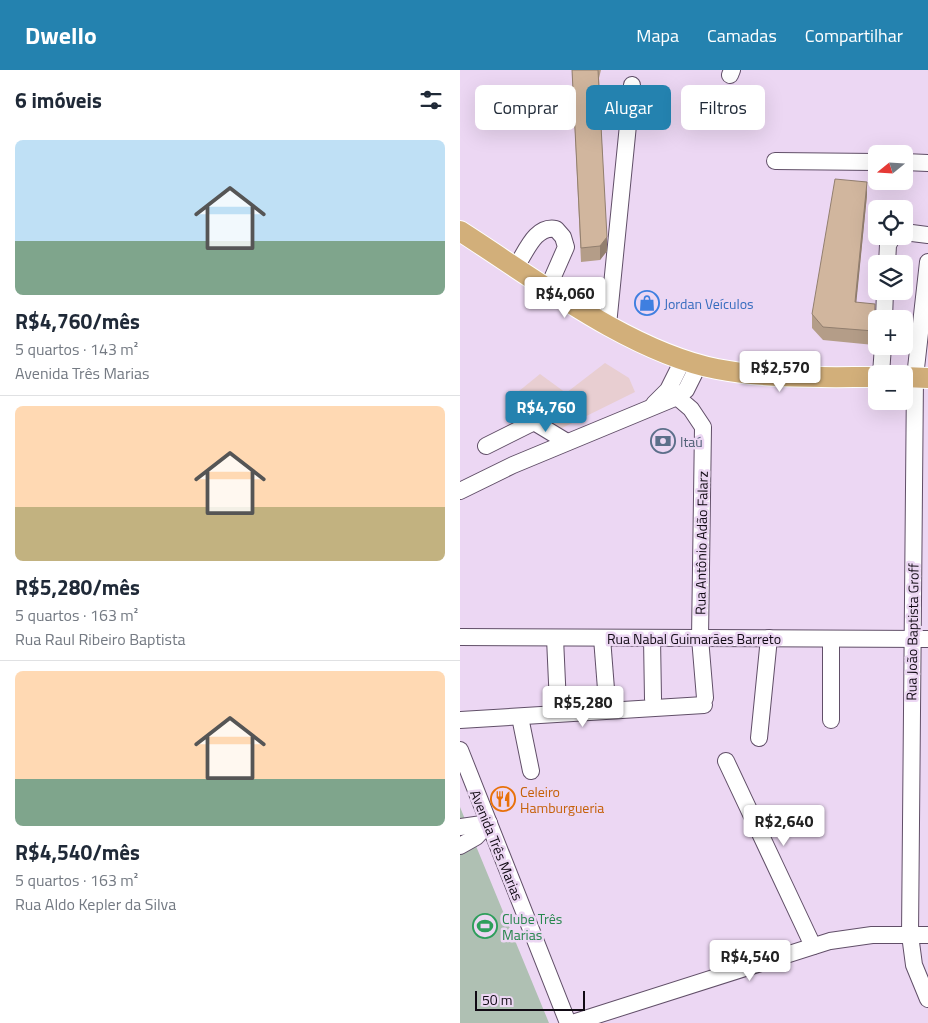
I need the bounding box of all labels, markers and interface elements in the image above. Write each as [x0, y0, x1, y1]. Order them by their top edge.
text: Dwello [25, 17, 97, 53]
text: Mapa [636, 22, 679, 49]
text: Camadas [707, 22, 777, 49]
text: Compartilhar [805, 22, 903, 49]
text: 6 imóveis [15, 84, 102, 116]
chip: Comprar [475, 85, 576, 130]
chip: Alugar [586, 85, 671, 130]
chip: Filtros [681, 85, 765, 130]
icon: filters [417, 86, 445, 114]
north arrow [868, 145, 912, 190]
map controls [868, 145, 913, 410]
icon: home [185, 173, 275, 263]
button: locate [868, 200, 913, 245]
button: layers [868, 255, 913, 300]
pin: R$4,060 [519, 276, 611, 319]
text: R$4,060 [536, 281, 594, 305]
shop icon: Jordan Veículos [634, 290, 660, 316]
place label: Jordan Veículos [664, 293, 754, 314]
text: R$4,760/mês [15, 305, 140, 337]
button: + [868, 310, 913, 355]
text: 5 quartos · 143 m² [15, 337, 138, 361]
pin: R$2,570 [734, 350, 826, 393]
text: R$2,570 [751, 355, 809, 379]
text: Avenida Três Marias [15, 361, 149, 385]
button: − [868, 365, 913, 410]
pin: R$4,760 [500, 390, 592, 433]
text: R$4,760 [517, 395, 575, 419]
bank icon: Itaú [650, 428, 676, 454]
place label: Itaú [680, 431, 703, 452]
icon: home [185, 438, 275, 528]
street label: Rua Antônio Adão Falarz [689, 471, 713, 615]
street label: Rua João Baptista Groff [900, 563, 924, 701]
text: R$5,280/mês [15, 571, 140, 603]
text: 5 quartos · 163 m² [15, 603, 138, 627]
text: Rua Raul Ribeiro Baptista [15, 627, 186, 651]
street label: Rua Nabal Guimarães Barreto [607, 628, 781, 649]
pin: R$5,280 [537, 686, 629, 728]
text: R$5,280 [554, 690, 612, 714]
icon: home [185, 703, 275, 793]
place label: Celeiro Hamburgueria [520, 781, 604, 818]
restaurant icon: Celeiro Hamburgueria [490, 786, 516, 812]
street label: Avenida Três Marias [465, 787, 529, 903]
pin: R$2,640 [738, 804, 830, 847]
text: R$2,640 [755, 809, 813, 833]
text: R$4,540/mês [15, 836, 140, 868]
text: 5 quartos · 163 m² [15, 868, 138, 892]
text: Rua Aldo Kepler da Silva [15, 892, 176, 916]
place label: Clube Três Marias [502, 908, 562, 945]
sports icon: Clube Três Marias [472, 913, 498, 939]
pin: R$4,540 [704, 940, 796, 982]
text: R$4,540 [721, 944, 779, 968]
scale bar [475, 988, 585, 1011]
text: 50 m [482, 989, 512, 1010]

